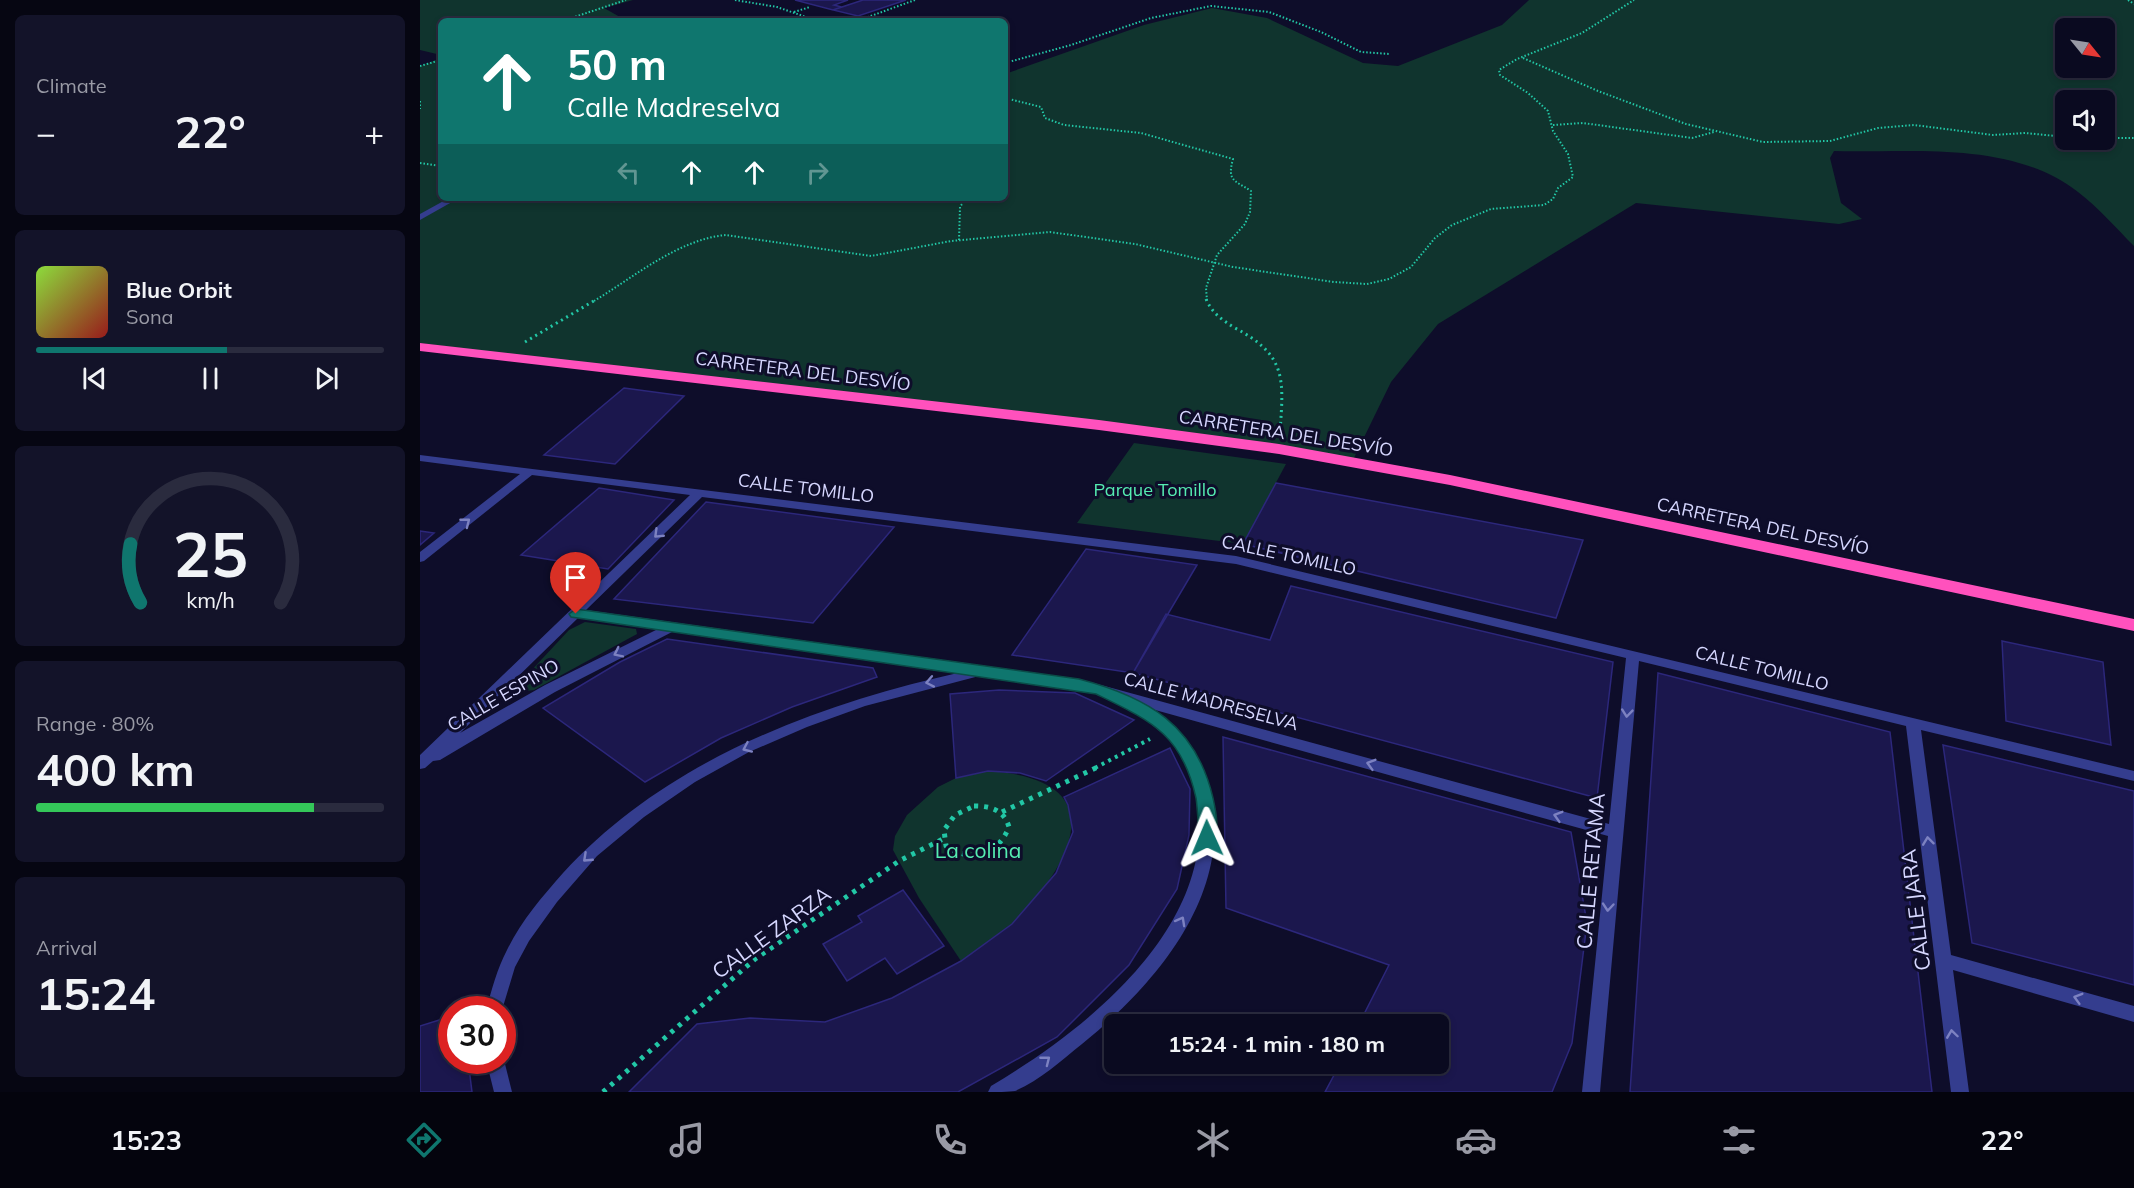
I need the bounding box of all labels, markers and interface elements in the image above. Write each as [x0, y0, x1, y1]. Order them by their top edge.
north arrow [2055, 18, 2115, 78]
map controls [2055, 18, 2115, 150]
text: 50 m [567, 38, 667, 91]
icon: ahead [468, 42, 546, 120]
text: Climate [36, 73, 107, 98]
text: Calle Madreselva [567, 90, 780, 124]
button: sound [2055, 90, 2115, 150]
text: 22° [174, 103, 246, 159]
text: − [36, 112, 56, 153]
text: + [364, 112, 384, 153]
icon: left [612, 156, 645, 189]
icon: ahead [675, 156, 708, 189]
icon: ahead [738, 156, 771, 189]
icon: right [801, 156, 834, 189]
text: Blue Orbit [126, 276, 232, 304]
text: Sona [126, 304, 174, 329]
street label: CARRETERA DEL DESVÍO [694, 346, 912, 396]
icon: previous [78, 362, 111, 395]
icon: pause [194, 362, 227, 395]
icon: next [310, 362, 343, 395]
street label: CARRETERA DEL DESVÍO [1177, 405, 1395, 461]
street label: CALLE TOMILLO [737, 468, 875, 508]
park label: Parque Tomillo [1094, 478, 1216, 501]
street label: CARRETERA DEL DESVÍO [1655, 492, 1871, 560]
text: 25 [173, 514, 247, 593]
one-way arrow [459, 518, 470, 529]
one-way arrow [654, 527, 664, 538]
street label: CALLE TOMILLO [1220, 530, 1358, 580]
pin [550, 552, 601, 614]
icon: arrive [559, 561, 592, 594]
text: km/h [186, 586, 234, 613]
street label: CALLE TOMILLO [1693, 640, 1831, 696]
one-way arrow [613, 645, 624, 657]
street label: CALLE ESPINO [443, 654, 563, 736]
street label: CALLE MADRESELVA [1121, 667, 1301, 735]
one-way arrow [925, 675, 935, 688]
one-way arrow [1621, 709, 1634, 718]
text: Range · 80% [36, 711, 154, 736]
text: 400 km [36, 741, 195, 797]
one-way arrow [742, 741, 753, 753]
one-way arrow [1366, 759, 1377, 771]
street label: CALLE RETAMA [1570, 791, 1610, 950]
position arrow [1175, 806, 1239, 870]
one-way arrow [1553, 811, 1563, 824]
one-way arrow [1922, 836, 1934, 845]
park label: La colina [935, 837, 1021, 863]
street label: CALLE JARA [1895, 847, 1935, 972]
one-way arrow [583, 850, 594, 861]
street label: CALLE ZARZA [707, 880, 836, 984]
one-way arrow [1602, 903, 1615, 912]
one-way arrow [1173, 917, 1185, 927]
text: Arrival [36, 935, 97, 960]
text: 15:24 [36, 965, 155, 1021]
one-way arrow [2073, 993, 2084, 1005]
speed limit sign: 30 [438, 996, 516, 1074]
one-way arrow [1946, 1029, 1959, 1039]
text: 15:24 · 1 min · 180 m [1168, 1030, 1385, 1058]
one-way arrow [1039, 1056, 1050, 1067]
icon: directions [403, 1119, 445, 1161]
icon: music [666, 1119, 708, 1161]
icon: phone [929, 1119, 971, 1161]
icon: climate [1192, 1119, 1234, 1161]
icon: car [1455, 1119, 1497, 1161]
icon: filters [1718, 1119, 1760, 1161]
text: 15:23 [110, 1123, 182, 1157]
text: 22° [1981, 1123, 2023, 1157]

